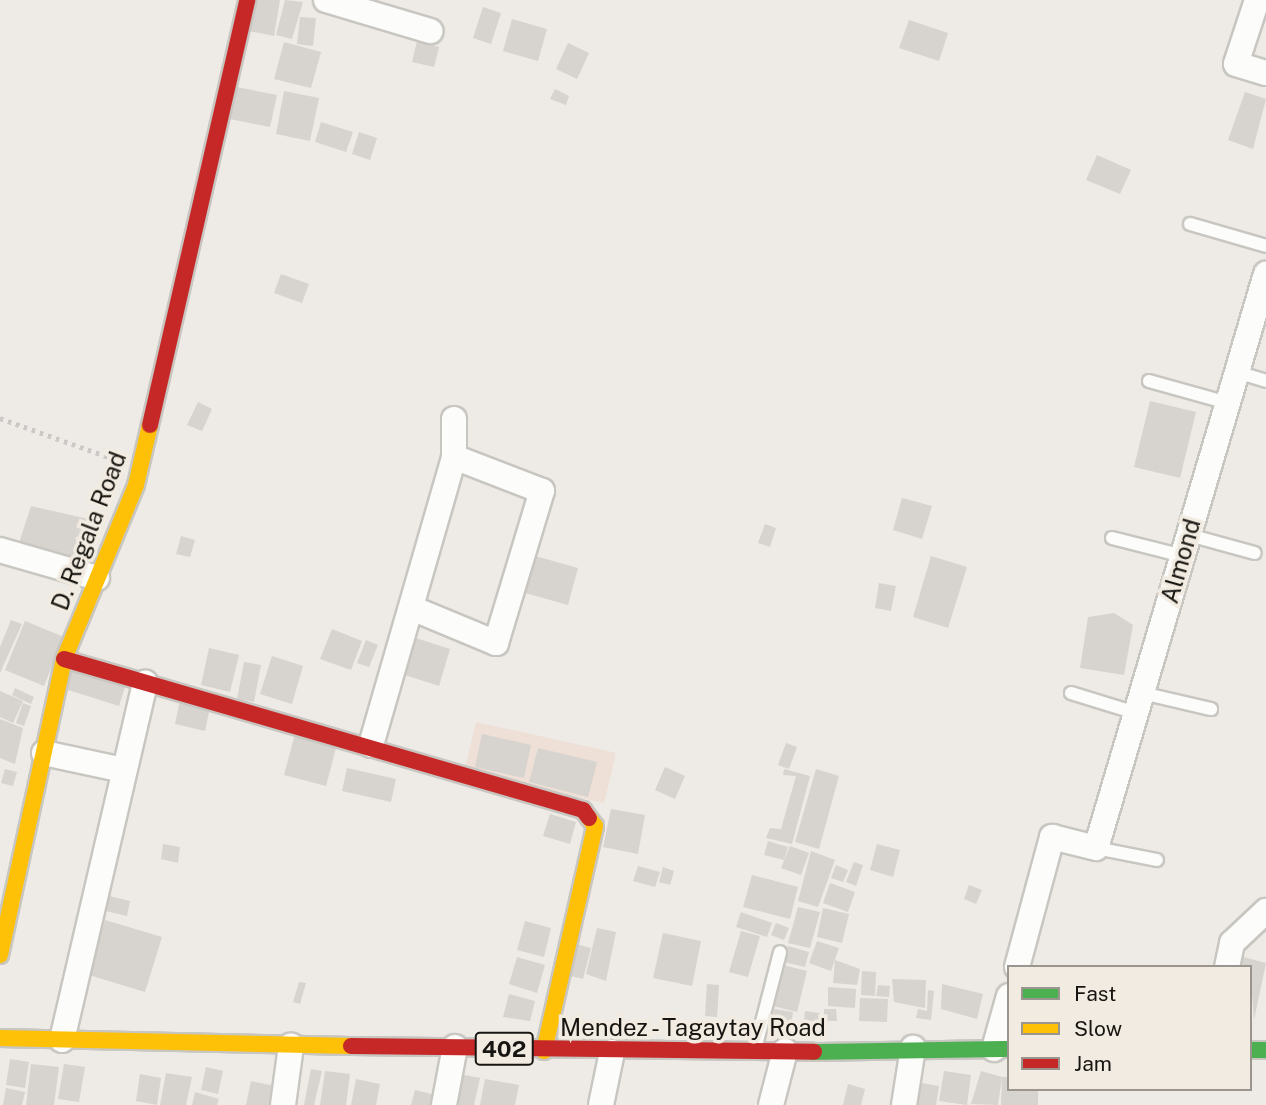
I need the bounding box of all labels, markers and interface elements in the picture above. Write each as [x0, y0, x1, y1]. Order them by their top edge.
street label: D. Regala Road [45, 447, 133, 615]
street label: Almond [1155, 515, 1207, 607]
legend [1007, 965, 1252, 1091]
text: Fast [1074, 981, 1116, 1006]
street label: Mendez - Tagaytay Road [557, 1014, 829, 1042]
text: Slow [1074, 1016, 1122, 1041]
road number: 402 [474, 1030, 534, 1068]
text: Jam [1074, 1051, 1112, 1076]

